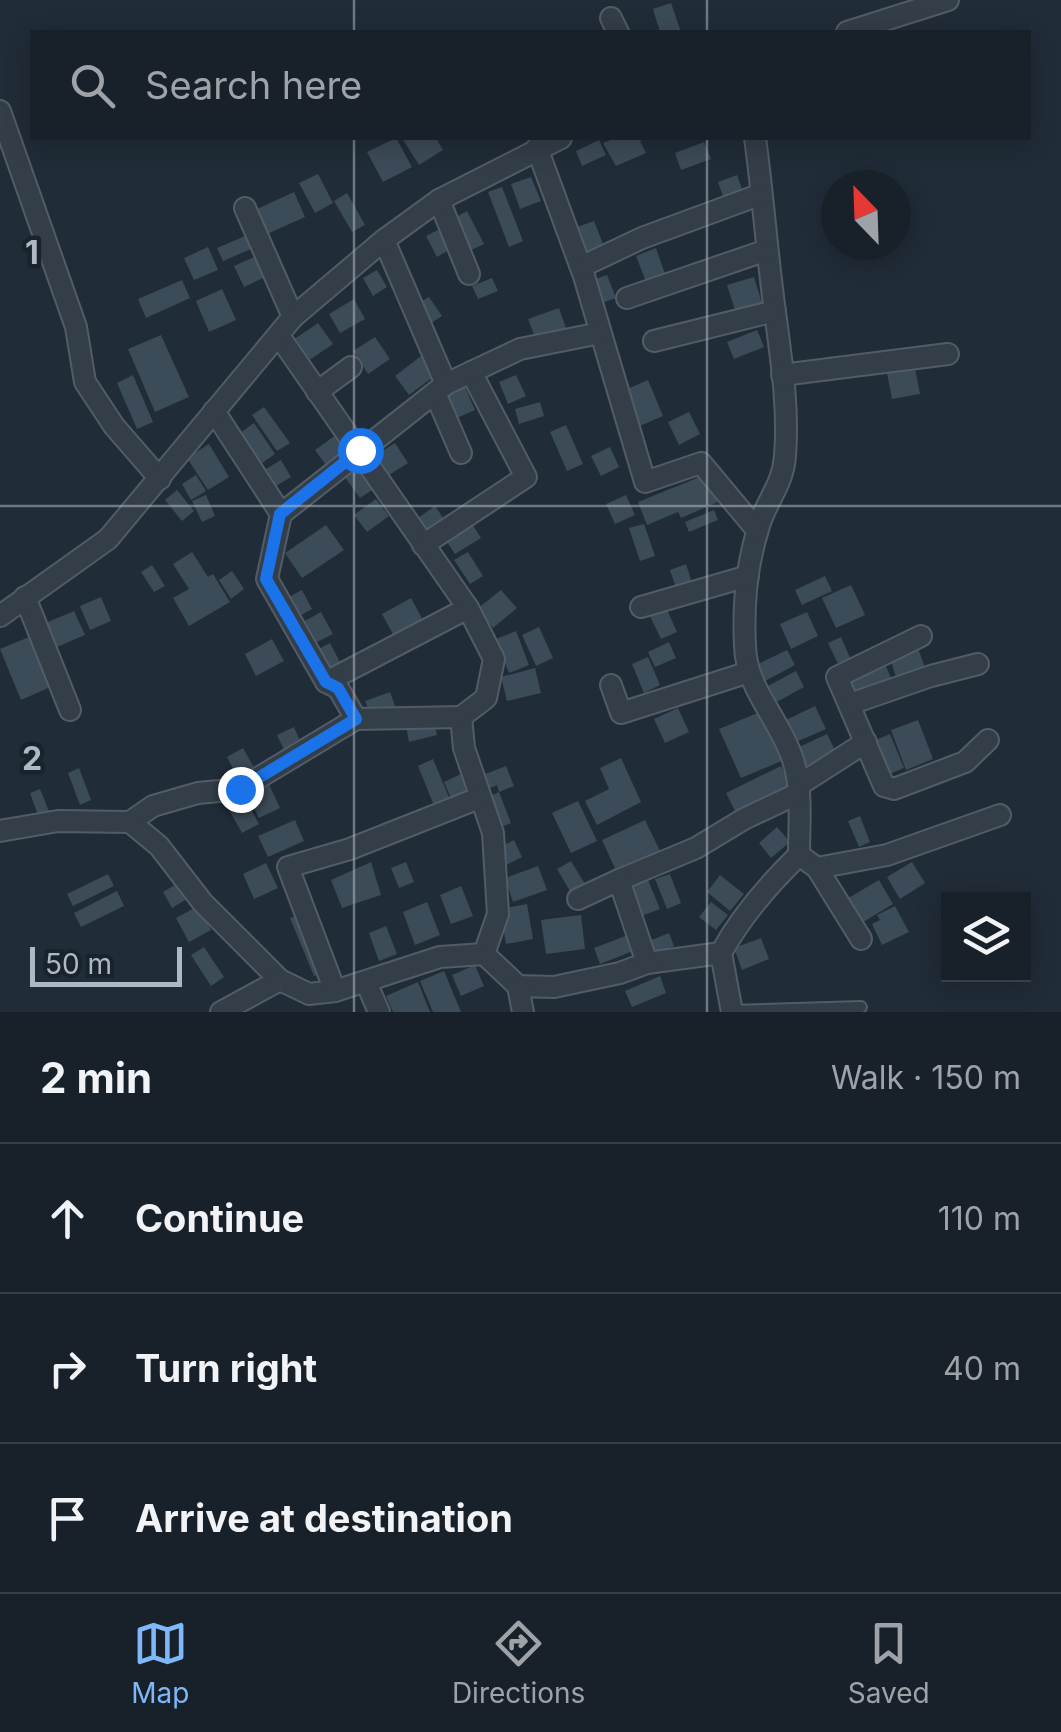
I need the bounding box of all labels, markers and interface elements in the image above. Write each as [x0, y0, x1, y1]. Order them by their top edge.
search box [30, 30, 1031, 140]
icon: search [65, 58, 120, 113]
text: Search here [145, 62, 362, 108]
north arrow [821, 170, 911, 260]
text: 1 [25, 233, 39, 272]
route start [338, 428, 384, 474]
text: 2 [22, 739, 42, 778]
route end [218, 767, 264, 813]
map controls [941, 892, 1031, 982]
button: layers [941, 892, 1031, 982]
scale bar [30, 942, 182, 986]
text: 50 m [45, 947, 112, 981]
text: 2 min [40, 1052, 152, 1103]
text: Walk · 150 m [831, 1058, 1021, 1097]
icon: ahead [40, 1191, 95, 1246]
text: Continue [135, 1195, 304, 1241]
text: 110 m [938, 1199, 1021, 1238]
icon: right [40, 1341, 95, 1396]
text: Turn right [135, 1345, 317, 1391]
text: 40 m [943, 1349, 1021, 1388]
icon: arrive [40, 1491, 95, 1546]
text: Arrive at destination [135, 1495, 513, 1541]
tab: Map [131, 1616, 189, 1710]
tab: Directions [452, 1616, 585, 1710]
tab: Saved [848, 1616, 930, 1710]

